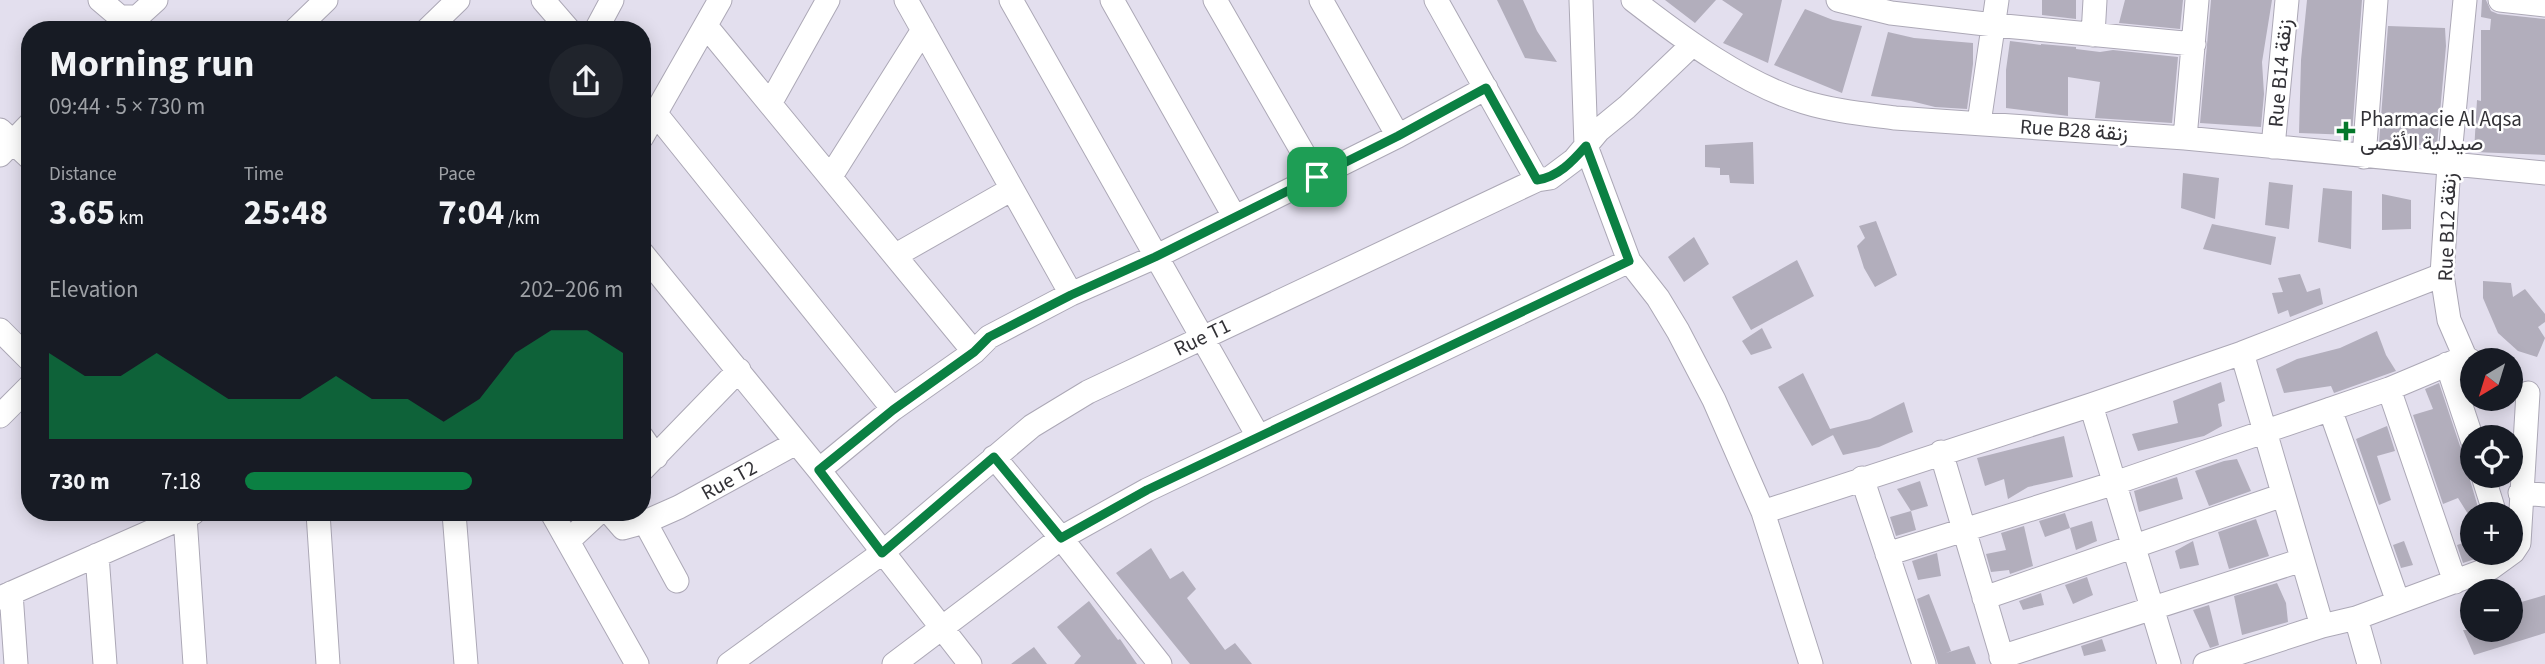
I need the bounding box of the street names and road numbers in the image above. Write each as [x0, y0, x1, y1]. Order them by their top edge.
street label: Rue B14 زنقة [2260, 18, 2300, 128]
street label: Rue B28 زنقة [2019, 111, 2129, 149]
street label: Rue B12 زنقة [2430, 172, 2464, 282]
street label: Rue T1 [1169, 310, 1235, 364]
street label: Rue T2 [696, 452, 762, 508]

